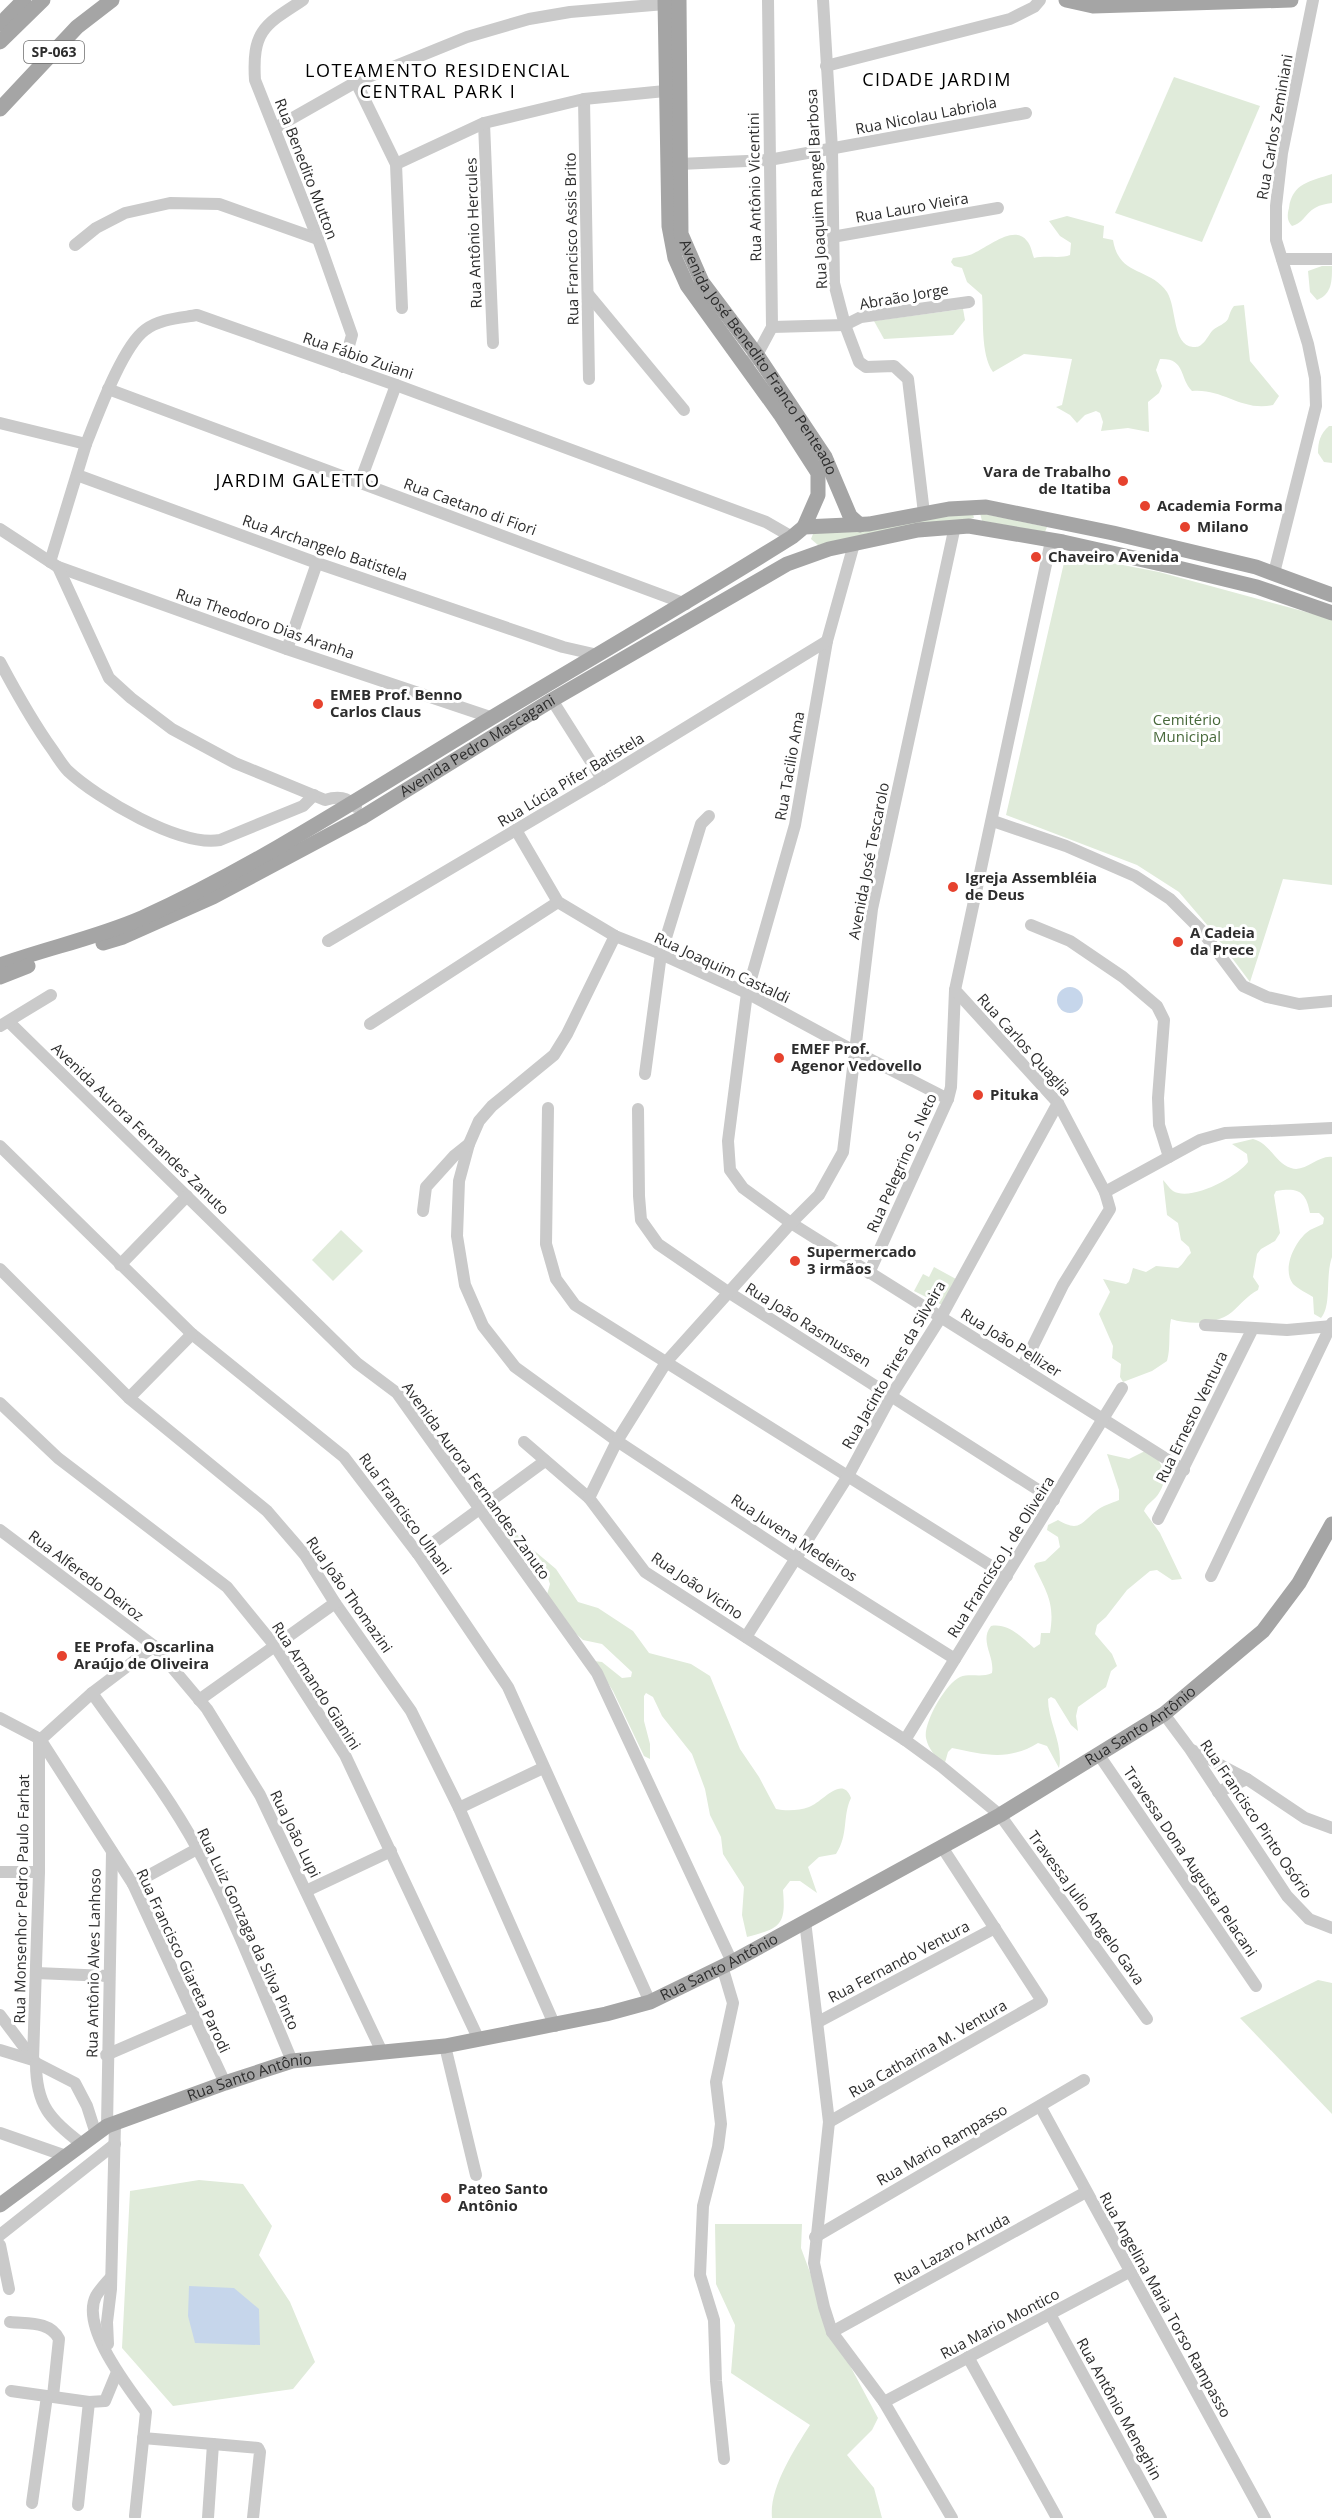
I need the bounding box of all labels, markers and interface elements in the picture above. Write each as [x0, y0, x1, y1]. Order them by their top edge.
road number: SP-063 [24, 41, 84, 63]
street label: Rua Carlos Zeminiani [1251, 52, 1297, 201]
district label: LOTEAMENTO RESIDENCIAL CENTRAL PARK I [305, 58, 571, 103]
district label: CIDADE JARDIM [862, 67, 1012, 91]
street label: Rua Joaquim Rangel Barbosa [801, 88, 831, 290]
street label: Rua Nicolau Labriola [853, 92, 998, 139]
street label: Rua Benedito Mutton [271, 95, 343, 242]
street label: Rua Antônio Vicentini [743, 112, 765, 262]
street label: Rua Francisco Assis Brito [559, 152, 583, 326]
street label: Rua Antônio Hercules [460, 157, 486, 309]
street label: Rua Lauro Vieira [854, 187, 970, 227]
street label: Avenida José Benedito Franco Penteado [676, 236, 842, 478]
street label: Abraão Jorge [858, 278, 950, 314]
street label: Rua Fábio Zuiani [300, 327, 416, 383]
place label: Vara de Trabalho de Itatiba [983, 461, 1111, 498]
district label: JARDIM GALETTO [214, 468, 380, 492]
street label: Rua Caetano di Fiori [401, 473, 540, 539]
marker: Vara de Trabalho de Itatiba [1116, 474, 1130, 488]
place label: Academia Forma [1157, 495, 1283, 515]
marker: Academia Forma [1138, 499, 1152, 513]
street label: Rua Archangelo Batistela [240, 509, 411, 585]
place label: Milano [1197, 516, 1249, 536]
marker: Milano [1178, 520, 1192, 534]
place label: Chaveiro Avenida [1048, 546, 1179, 566]
marker: Chaveiro Avenida [1029, 550, 1043, 564]
street label: Rua Theodoro Dias Aranha [173, 583, 357, 663]
place label: EMEB Prof. Benno Carlos Claus [330, 684, 462, 721]
street label: Avenida Pedro Mascagani [395, 689, 558, 801]
marker: EMEB Prof. Benno Carlos Claus [311, 697, 325, 711]
park label: Cemitério Municipal [1153, 709, 1221, 746]
street label: Rua Tacilio Ama [770, 710, 808, 822]
street label: Rua Lúcia Pifer Batistela [494, 727, 647, 831]
street label: Avenida José Tescarolo [843, 781, 893, 941]
place label: Igreja Assembléia de Deus [965, 867, 1097, 904]
marker: Igreja Assembléia de Deus [946, 880, 960, 894]
place label: A Cadeia da Prece [1190, 922, 1255, 959]
street label: Rua Joaquim Castaldi [651, 927, 793, 1007]
marker: A Cadeia da Prece [1171, 935, 1185, 949]
street label: Rua Carlos Quaglia [973, 989, 1076, 1100]
street label: Avenida Aurora Fernandes Zanuto [48, 1038, 234, 1219]
place label: EMEF Prof. Agenor Vedovello [791, 1038, 922, 1075]
marker: EMEF Prof. Agenor Vedovello [772, 1051, 786, 1065]
place label: Pituka [990, 1084, 1039, 1104]
marker: Pituka [971, 1088, 985, 1102]
street label: Rua Pelegrino S. Neto [861, 1090, 941, 1235]
place label: Supermercado 3 irmãos [807, 1241, 916, 1278]
marker: Supermercado 3 irmãos [788, 1254, 802, 1268]
street label: Rua João Rasmussen [742, 1277, 875, 1371]
street label: Rua Jacinto Pires da Silveira [837, 1277, 950, 1452]
street label: Rua João Pellizer [957, 1303, 1066, 1381]
street label: Rua Ernesto Ventura [1151, 1348, 1232, 1486]
street label: Avenida Aurora Fernandes Zanuto [398, 1378, 555, 1583]
street label: Rua Francisco Ulhani [355, 1449, 457, 1578]
street label: Rua Francisco J. de Oliveira [942, 1472, 1058, 1641]
street label: Rua Juvena Medeiros [728, 1489, 862, 1586]
street label: Rua Alferedo Deiroz [25, 1525, 148, 1625]
street label: Rua João Thomazini [302, 1532, 397, 1656]
street label: Rua João Vicino [648, 1547, 747, 1623]
street label: Rua Armando Gianini [268, 1618, 366, 1753]
place label: EE Profa. Oscarlina Araújo de Oliveira [74, 1636, 214, 1673]
marker: EE Profa. Oscarlina Araújo de Oliveira [55, 1649, 69, 1663]
street label: Rua Santo Antônio [1081, 1681, 1200, 1769]
street label: Rua Francisco Pinto Osório [1196, 1735, 1318, 1902]
street label: Travessa Dona Augusta Pelacani [1120, 1762, 1262, 1960]
street label: Rua Monsenhor Pedro Paulo Farhat [9, 1774, 33, 2024]
street label: Rua João Lupi [266, 1786, 326, 1881]
street label: Rua Luiz Gonzaga da Silva Pinto [193, 1824, 305, 2033]
street label: Travessa Julio Angelo Gava [1024, 1826, 1150, 1988]
street label: Rua Francisco Giareta Parodi [132, 1865, 235, 2056]
street label: Rua Antônio Alves Lanhoso [81, 1868, 105, 2058]
street label: Rua Fernando Ventura [824, 1915, 973, 2007]
street label: Rua Santo Antônio [656, 1928, 781, 2005]
street label: Rua Catharina M. Ventura [845, 1995, 1010, 2102]
street label: Rua Santo Antônio [184, 2048, 313, 2105]
street label: Rua Mario Rampasso [873, 2099, 1010, 2190]
place label: Pateo Santo Antônio [458, 2178, 548, 2215]
street label: Rua Angelina Maria Torso Rampasso [1095, 2188, 1236, 2421]
marker: Pateo Santo Antônio [439, 2191, 453, 2205]
street label: Rua Lazaro Arruda [890, 2208, 1013, 2288]
street label: Rua Mario Montico [936, 2283, 1063, 2363]
street label: Rua Antônio Meneghin [1072, 2334, 1167, 2483]

